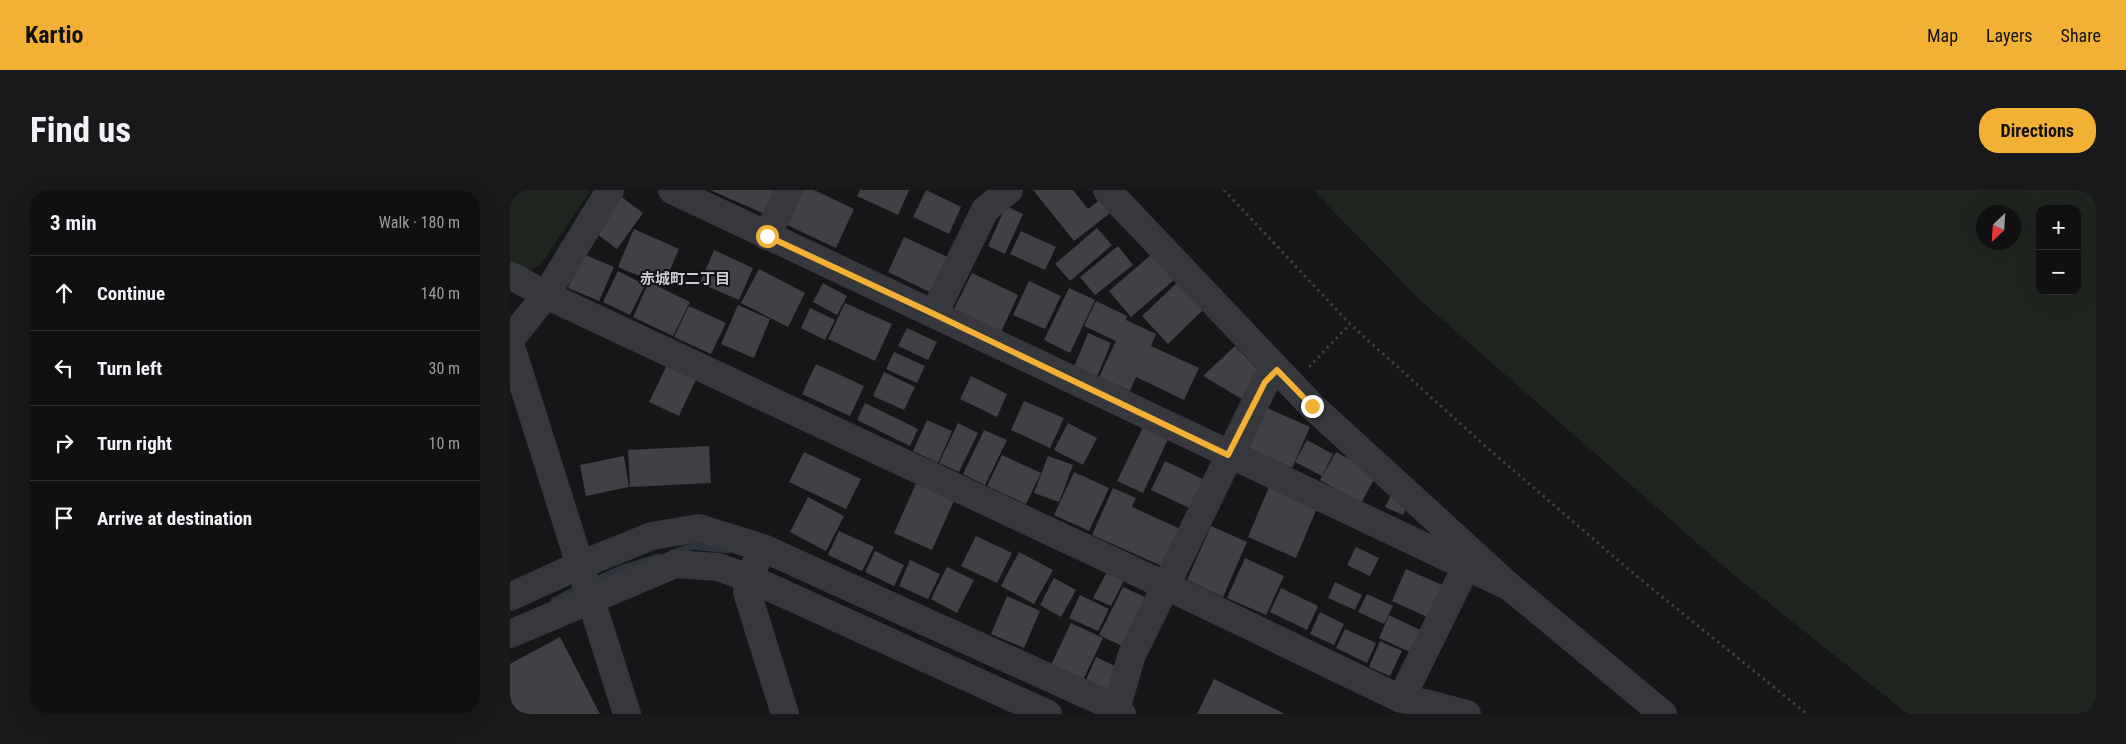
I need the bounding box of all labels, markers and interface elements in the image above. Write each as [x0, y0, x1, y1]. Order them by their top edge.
text: Kartio [25, 21, 83, 49]
text: Map [1927, 25, 1958, 46]
text: Layers [1986, 25, 2033, 46]
text: Share [2061, 25, 2101, 46]
button: Directions [1979, 108, 2096, 153]
text: Find us [30, 110, 131, 151]
north arrow [1976, 205, 2021, 250]
map controls [2036, 205, 2081, 295]
button: + [2036, 205, 2081, 250]
text: 3 min [50, 211, 97, 235]
text: Walk · 180 m [379, 213, 460, 232]
route start [756, 225, 779, 248]
button: − [2036, 250, 2081, 295]
district label: 赤城町二丁目 [640, 270, 730, 288]
icon: ahead [50, 279, 78, 307]
text: Continue [97, 282, 165, 305]
text: 140 m [421, 284, 460, 303]
icon: left [50, 354, 78, 382]
text: Turn left [97, 357, 162, 380]
text: 30 m [428, 359, 460, 378]
route end [1301, 395, 1324, 418]
icon: right [50, 429, 78, 457]
text: Turn right [97, 432, 172, 455]
text: 10 m [428, 434, 460, 453]
icon: arrive [50, 504, 78, 532]
text: Arrive at destination [97, 507, 252, 530]

